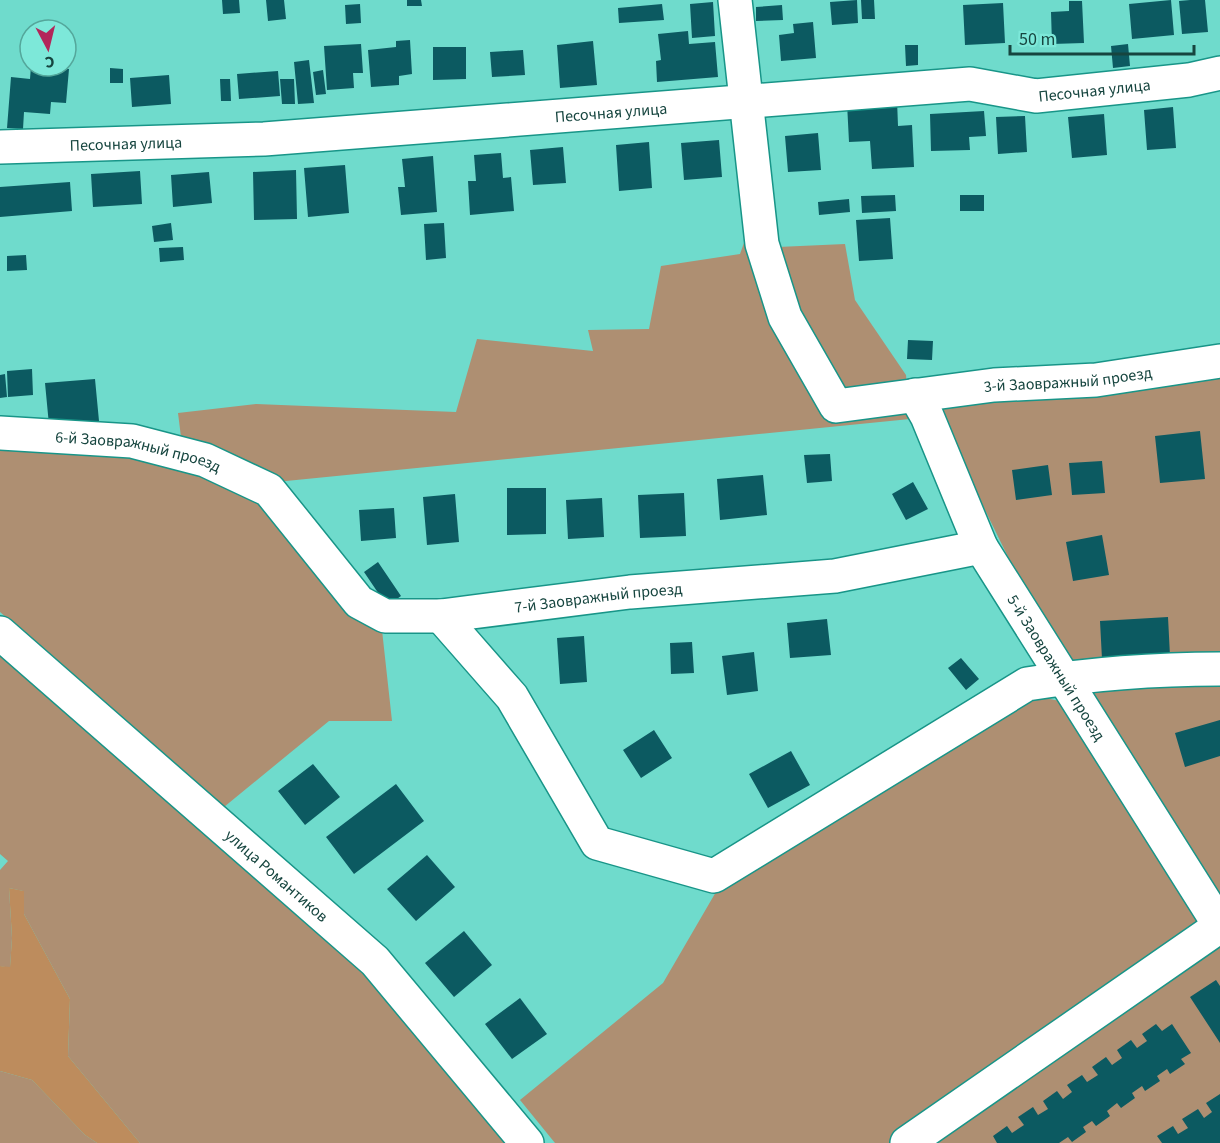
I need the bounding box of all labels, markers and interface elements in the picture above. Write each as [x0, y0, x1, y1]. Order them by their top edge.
north arrow [18, 18, 78, 78]
scale bar [1010, 18, 1194, 56]
text: 50 m [1019, 27, 1055, 52]
text: С [44, 50, 56, 73]
street label: Песочная улица [1037, 74, 1152, 108]
street label: Песочная улица [554, 98, 668, 128]
street label: Песочная улица [69, 131, 183, 157]
street label: 3-й Заовражный проезд [982, 362, 1154, 398]
street label: 6-й Заовражный проезд [55, 426, 225, 478]
street label: 7-й Заовражный проезд [513, 578, 684, 619]
street label: 5-й Заовражный проезд [1002, 590, 1111, 745]
street label: улица Романтиков [220, 825, 333, 927]

